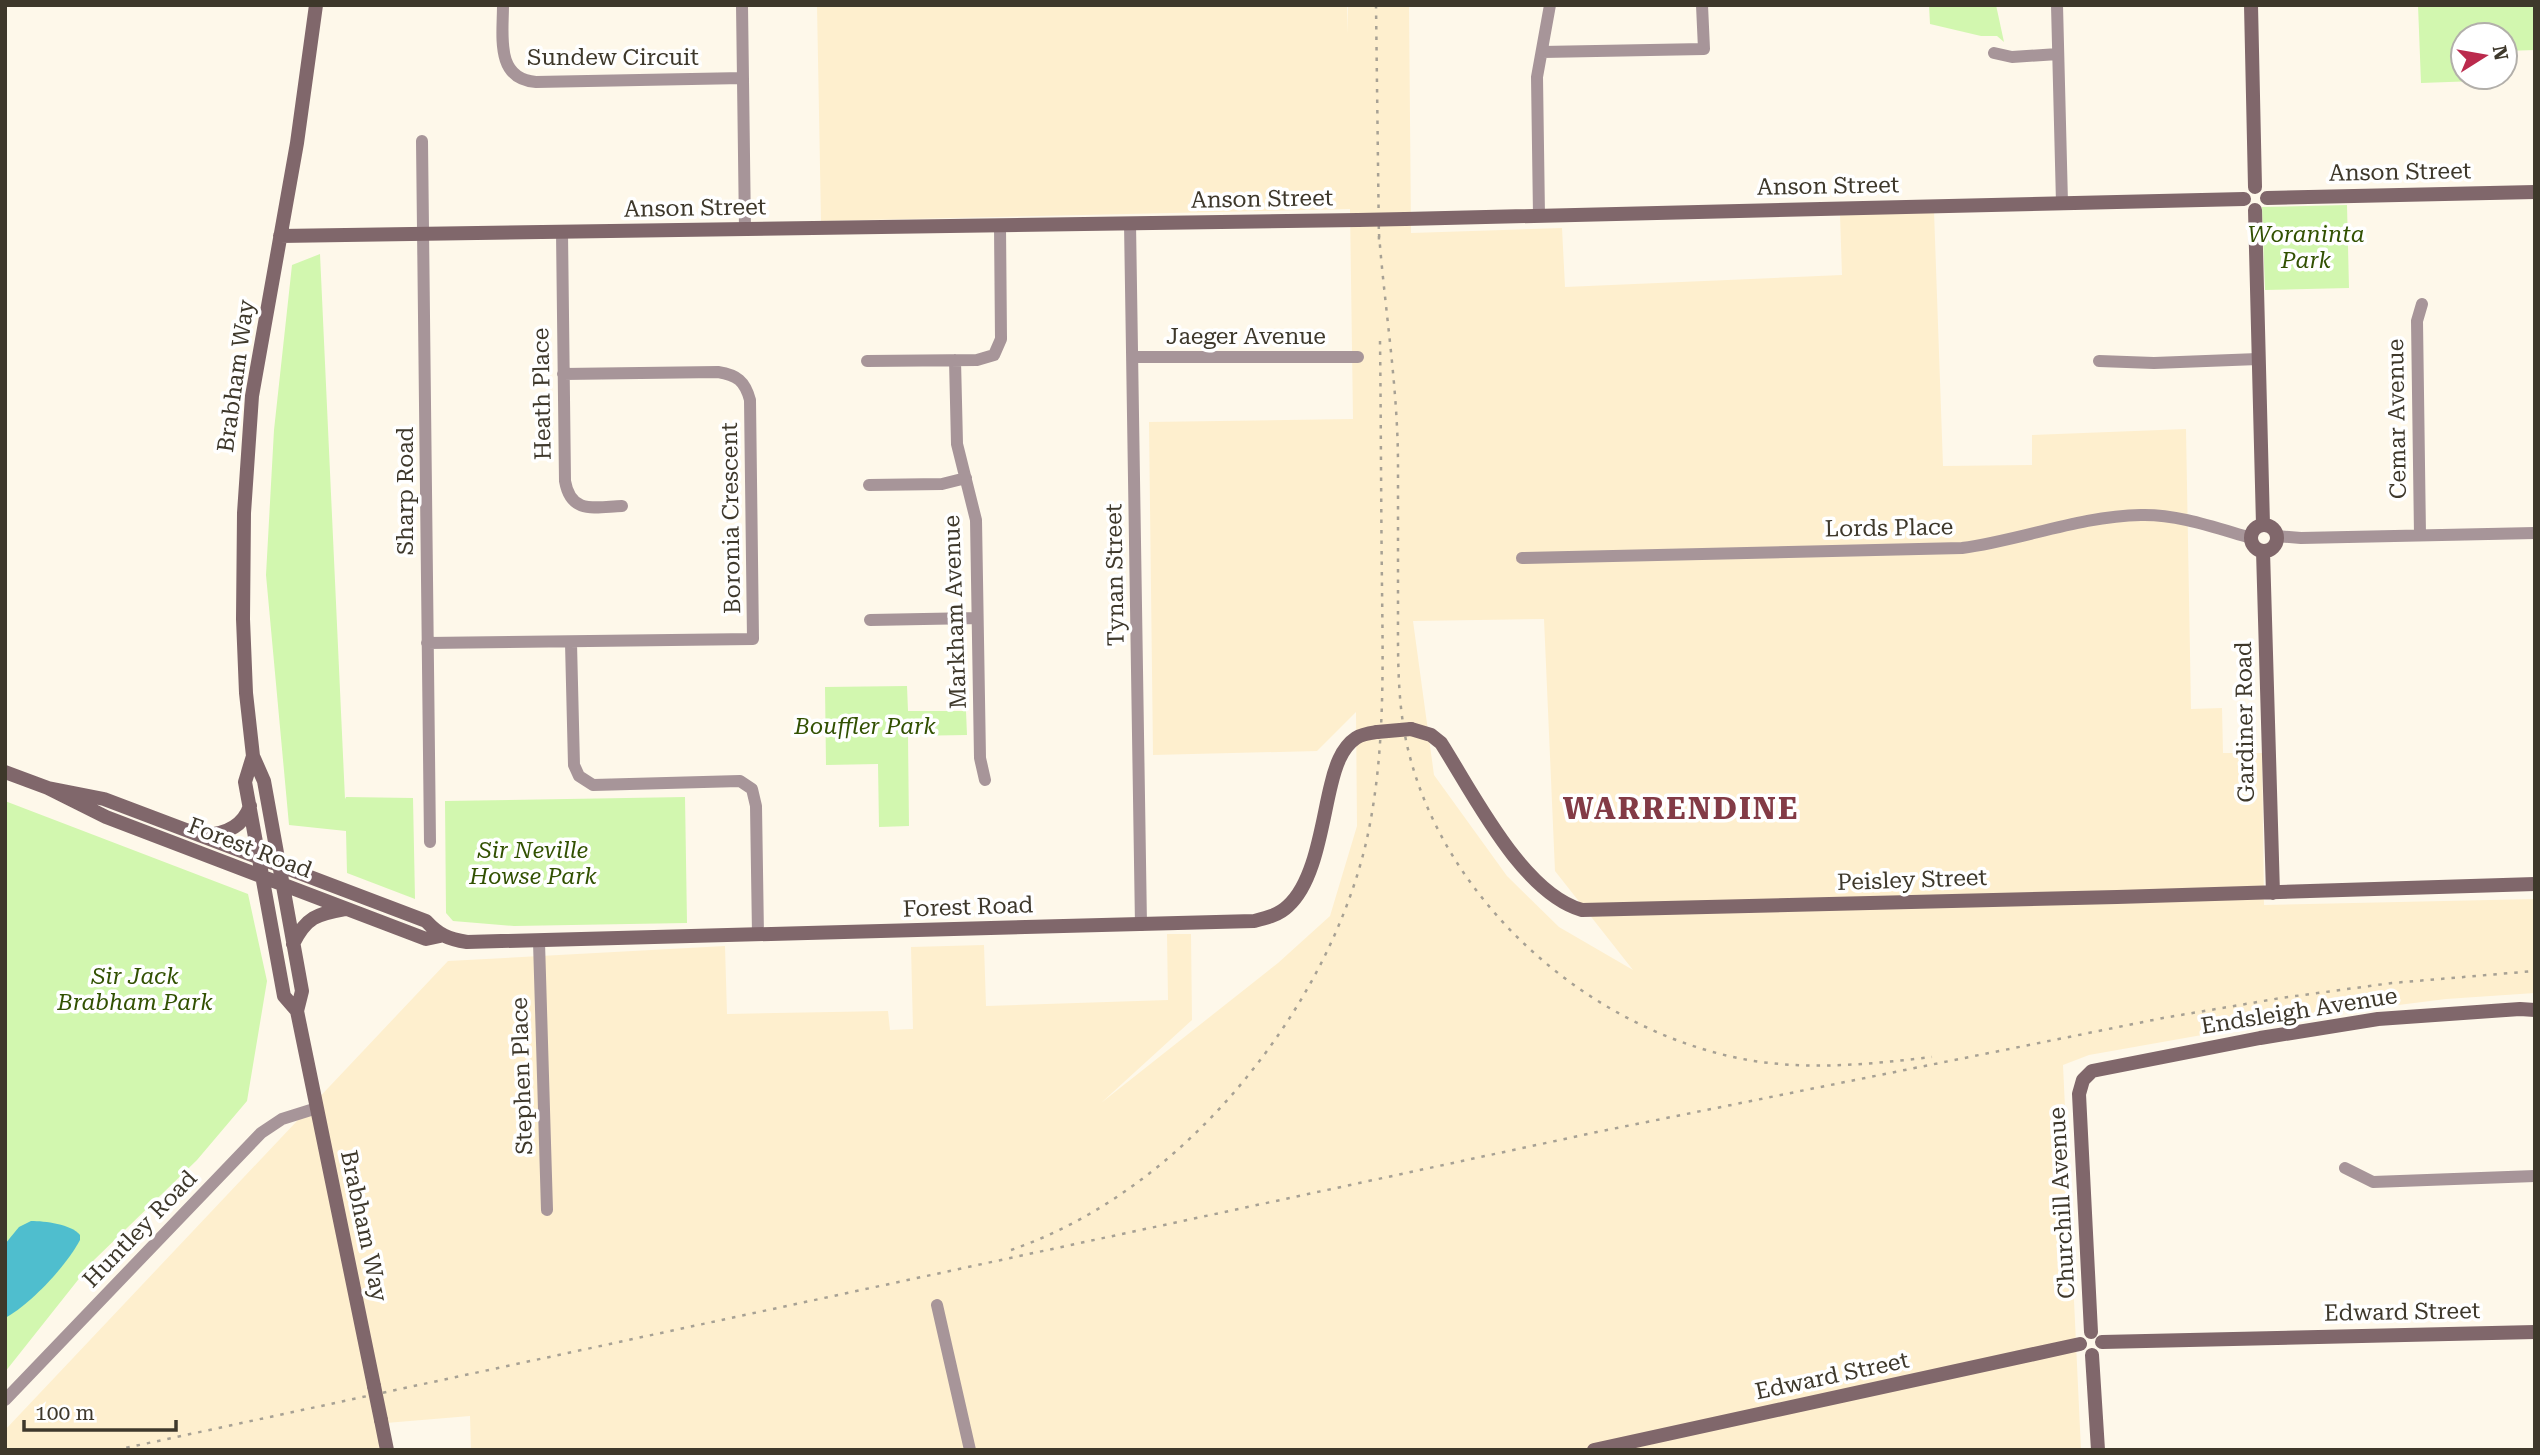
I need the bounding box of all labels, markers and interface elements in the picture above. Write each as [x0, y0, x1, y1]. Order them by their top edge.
north arrow [2449, 21, 2519, 91]
text: N [2488, 43, 2513, 63]
street label: Sundew Circuit [527, 44, 699, 71]
street label: Anson Street [2329, 157, 2472, 187]
street label: Anson Street [1757, 171, 1900, 201]
street label: Anson Street [1191, 184, 1334, 214]
street label: Anson Street [624, 193, 767, 223]
park label: Woraninta Park [2247, 221, 2365, 274]
street label: Brabham Way [212, 298, 260, 454]
street label: Jaeger Avenue [1166, 323, 1326, 350]
street label: Heath Place [527, 328, 557, 460]
street label: Cemar Avenue [2382, 339, 2412, 499]
street label: Boronia Crescent [716, 422, 746, 614]
street label: Sharp Road [392, 427, 419, 555]
street label: Tynan Street [1100, 503, 1130, 647]
street label: Lords Place [1824, 513, 1954, 543]
street label: Markham Avenue [938, 514, 972, 710]
street label: Gardiner Road [2230, 641, 2260, 803]
park label: Bouffler Park [793, 713, 936, 740]
district label: WARRENDINE [1563, 791, 1799, 826]
street label: Forest Road [184, 812, 316, 884]
park label: Sir Neville Howse Park [468, 837, 597, 890]
street label: Peisley Street [1836, 864, 1988, 896]
street label: Forest Road [902, 891, 1034, 923]
park label: Sir Jack Brabham Park [56, 963, 213, 1016]
street label: Endsleigh Avenue [2199, 982, 2399, 1040]
street label: Stephen Place [506, 997, 538, 1155]
street label: Churchill Avenue [2043, 1106, 2081, 1300]
street label: Brabham Way [335, 1148, 393, 1304]
street label: Huntley Road [77, 1165, 203, 1293]
street label: Edward Street [2324, 1297, 2481, 1327]
street label: Edward Street [1753, 1346, 1912, 1405]
scale bar [24, 1388, 177, 1432]
text: 100 m [35, 1401, 95, 1425]

